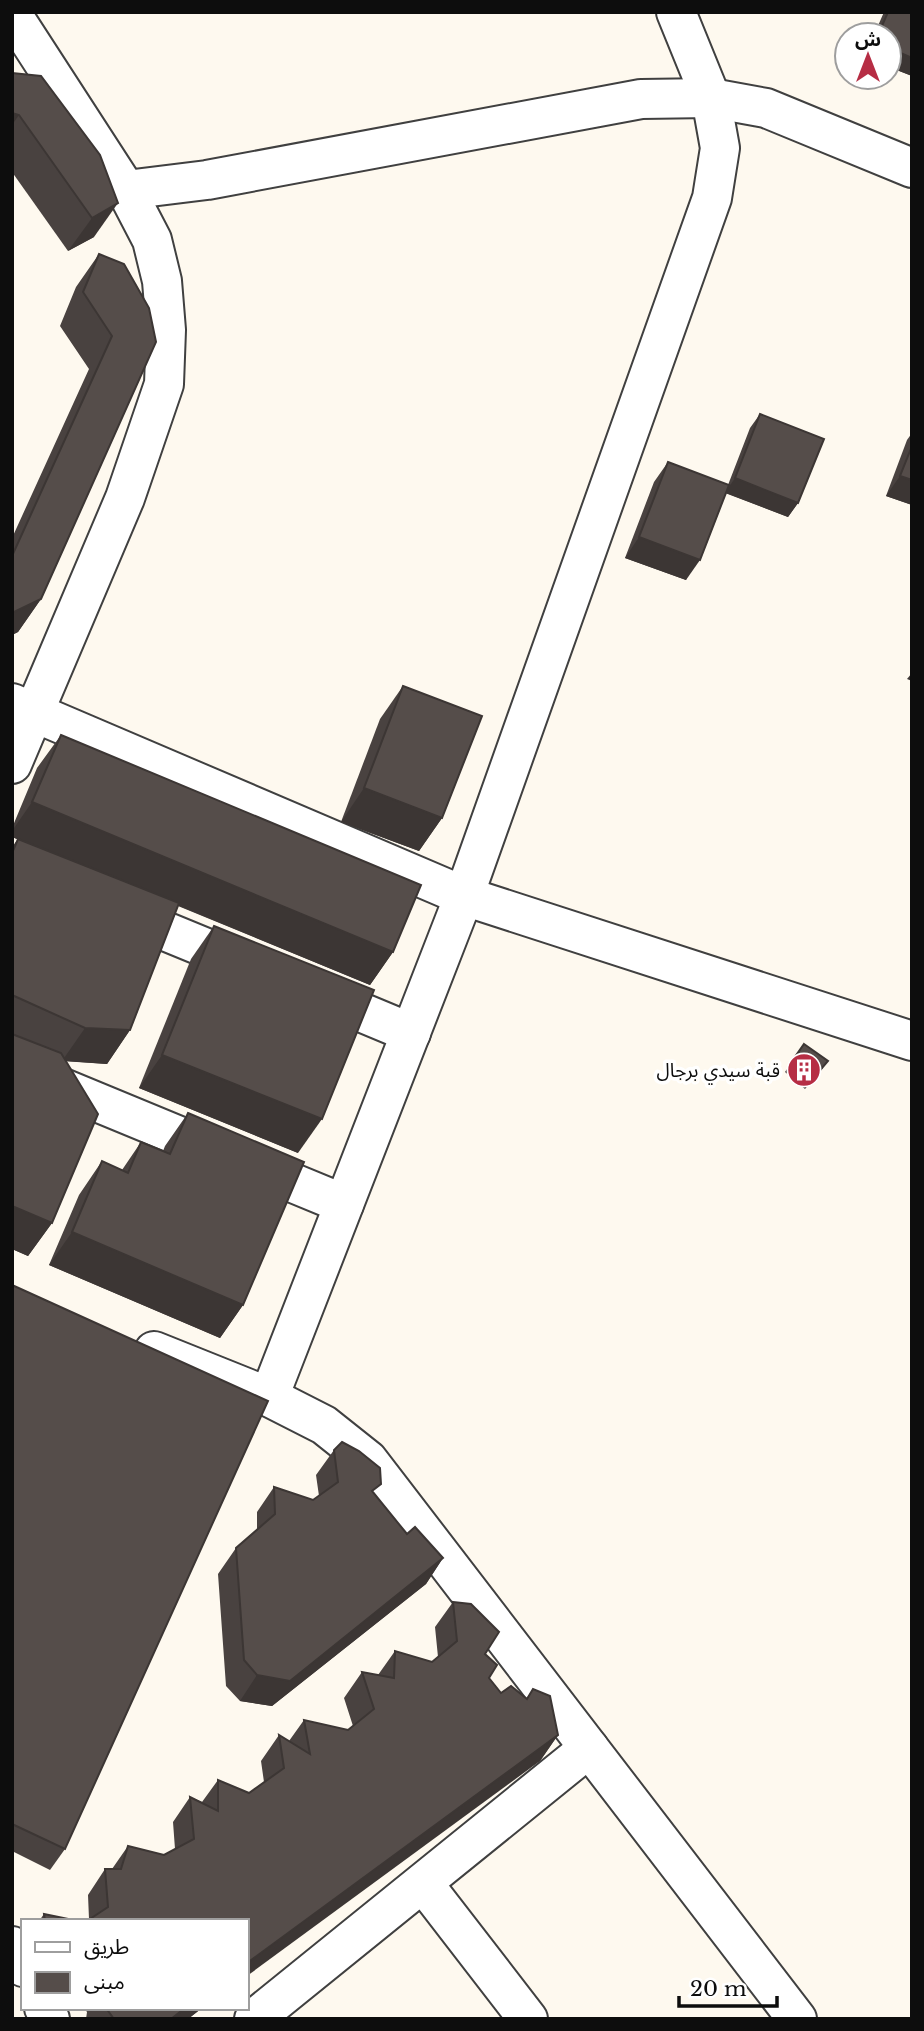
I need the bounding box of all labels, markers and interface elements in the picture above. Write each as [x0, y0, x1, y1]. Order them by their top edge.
north arrow [833, 21, 903, 91]
text: ش [855, 28, 881, 51]
building icon: قبة سيدي برجال [785, 1051, 823, 1089]
place label: قبة سيدي برجال [657, 1059, 780, 1085]
legend [21, 1919, 248, 2010]
text: طريق [84, 1934, 129, 1960]
scale bar [679, 1965, 777, 2009]
text: مبنى [84, 1969, 125, 1995]
text: 20 m [690, 1976, 747, 2002]

